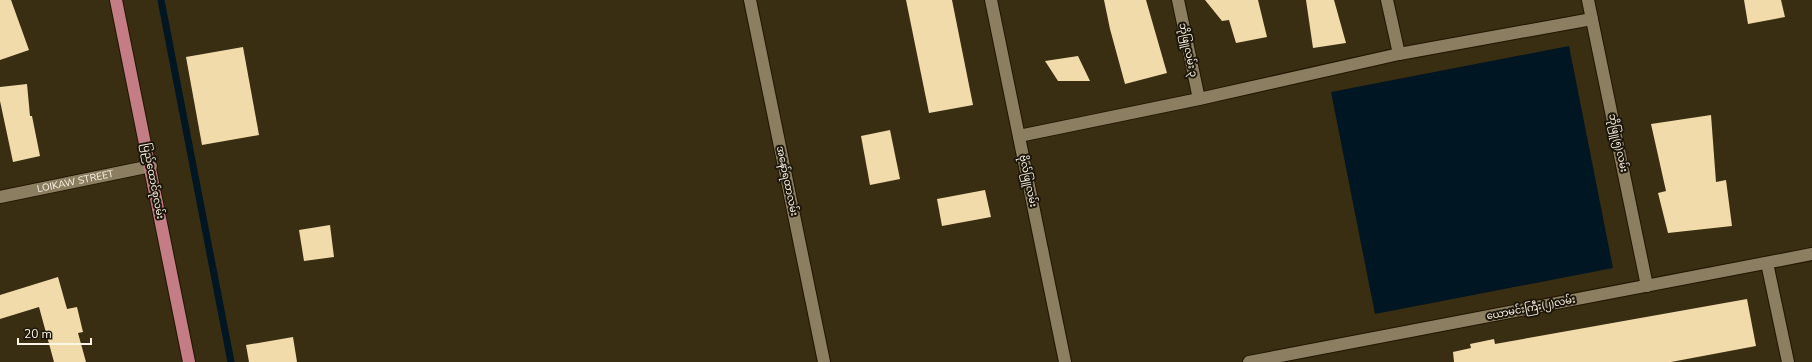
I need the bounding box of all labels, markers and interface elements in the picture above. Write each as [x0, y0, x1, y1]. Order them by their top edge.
street label: ဘိုဖြူလမ်း ၃ [1174, 21, 1202, 79]
street label: ဘိုဖြူ(၅)လမ်း [1604, 112, 1632, 174]
street label: ပြည်ထောင်စုလမ်း [138, 142, 168, 220]
street label: အနော်ရထာလမ်း [772, 144, 802, 218]
street label: ဗိုလ်ဖြူလမ်း [1015, 153, 1041, 209]
street label: LOIKAW STREET [36, 167, 115, 196]
street label: ယောမင်းကြီး(၂)လမ်း [1485, 292, 1577, 324]
scale bar [18, 320, 91, 346]
text: 20 m [24, 326, 52, 342]

